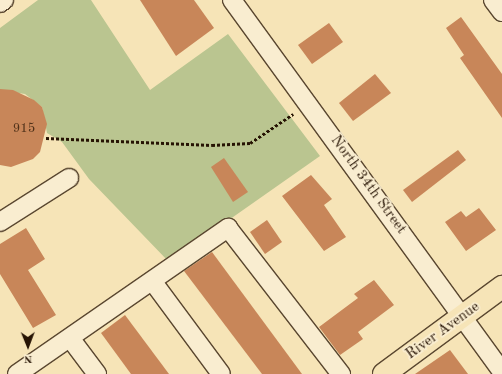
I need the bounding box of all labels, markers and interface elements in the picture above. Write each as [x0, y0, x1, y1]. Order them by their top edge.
house number: 915 [13, 121, 35, 137]
street label: North 34th Street [326, 132, 410, 238]
street label: River Avenue [403, 298, 483, 364]
north arrow [8, 326, 48, 366]
text: N [24, 353, 33, 364]

